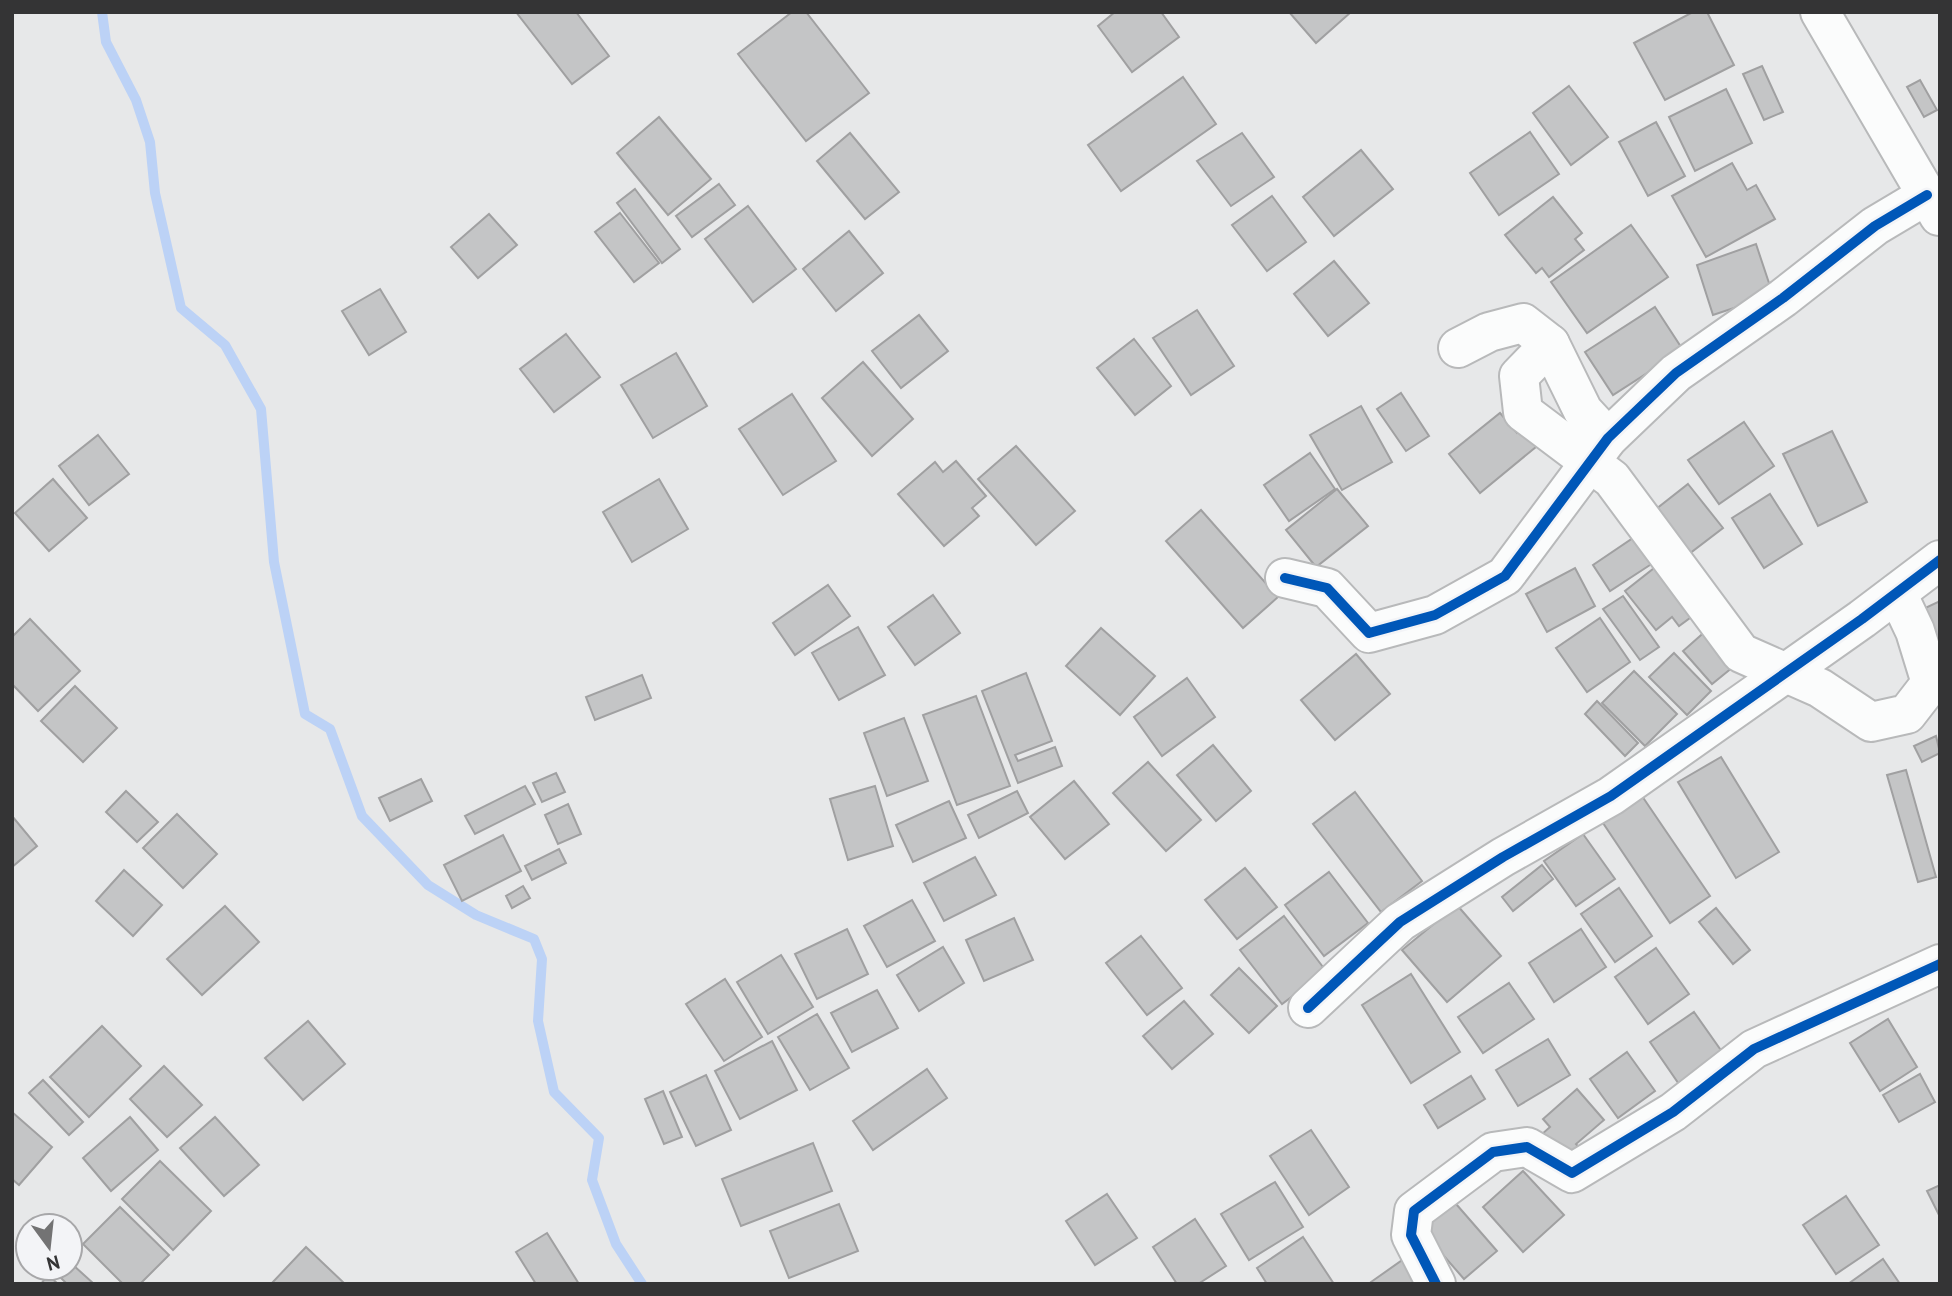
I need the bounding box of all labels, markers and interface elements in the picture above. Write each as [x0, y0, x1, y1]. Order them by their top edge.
north arrow [14, 1212, 84, 1282]
text: N [44, 1250, 63, 1277]

